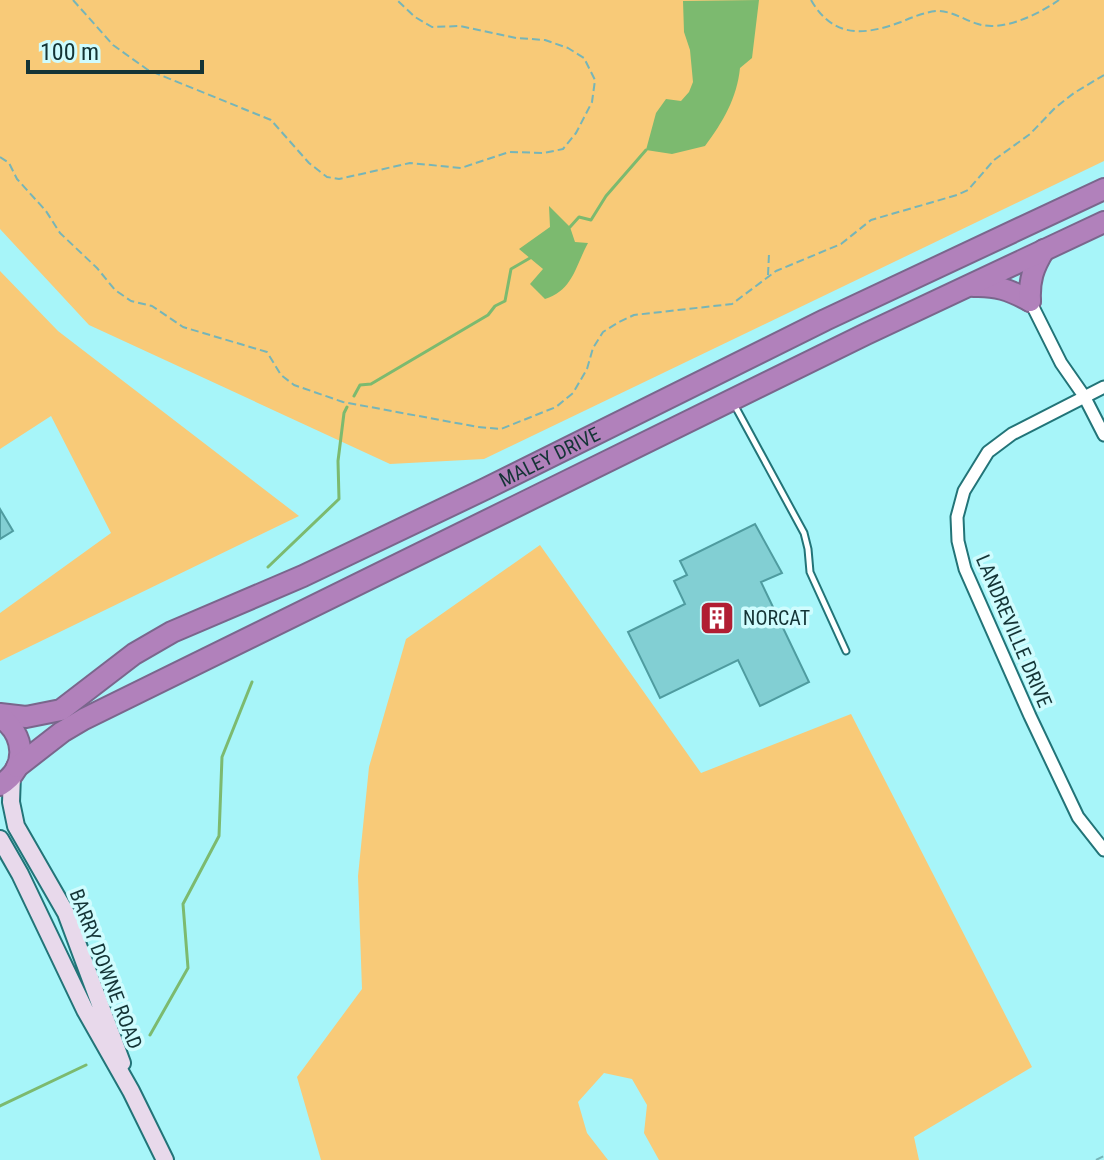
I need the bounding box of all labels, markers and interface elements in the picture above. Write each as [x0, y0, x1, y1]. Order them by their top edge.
scale bar [28, 24, 202, 74]
text: 100 m [40, 38, 99, 66]
street label: MALEY DRIVE [495, 422, 604, 492]
street label: LANDREVILLE DRIVE [971, 551, 1057, 711]
building icon: NORCAT [698, 599, 736, 637]
place label: NORCAT [743, 606, 810, 630]
street label: BARRY DOWNE ROAD [64, 886, 148, 1052]

